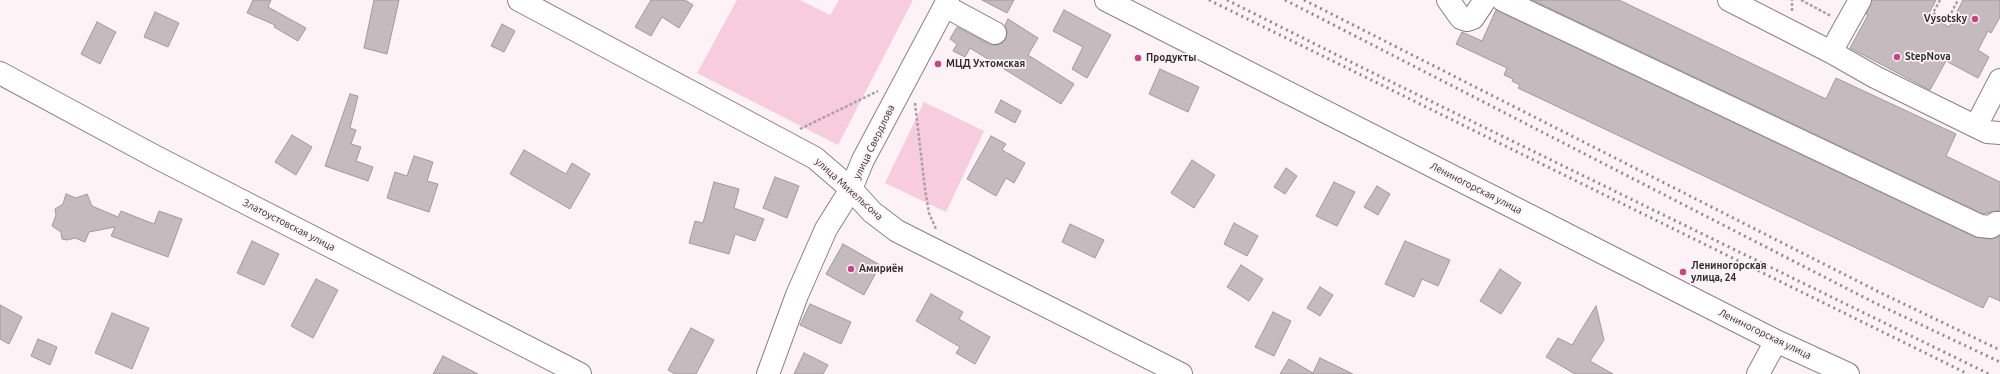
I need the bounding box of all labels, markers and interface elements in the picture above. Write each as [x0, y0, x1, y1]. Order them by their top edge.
place label: Vysotsky [1924, 13, 1967, 25]
marker: Vysotsky [1970, 14, 1980, 24]
place label: StepNova [1905, 51, 1951, 63]
place label: Продукты [1146, 52, 1196, 64]
marker: StepNova [1892, 52, 1902, 62]
marker: Продукты [1133, 53, 1143, 63]
place label: МЦД Ухтомская [946, 58, 1025, 70]
marker: МЦД Ухтомская [933, 59, 943, 69]
street label: улица Свердлова [851, 103, 897, 181]
street label: улица Михельсона [813, 155, 885, 223]
street label: Лениногорская улица [1428, 160, 1524, 216]
street label: Златоустовская улица [241, 196, 337, 254]
place label: Лениногорская улица, 24 [1691, 260, 1766, 284]
place label: Амириён [859, 263, 903, 275]
marker: Амириён [846, 264, 856, 274]
marker: Лениногорская улица, 24 [1678, 267, 1688, 277]
street label: Лениногорская улица [1717, 306, 1813, 362]

